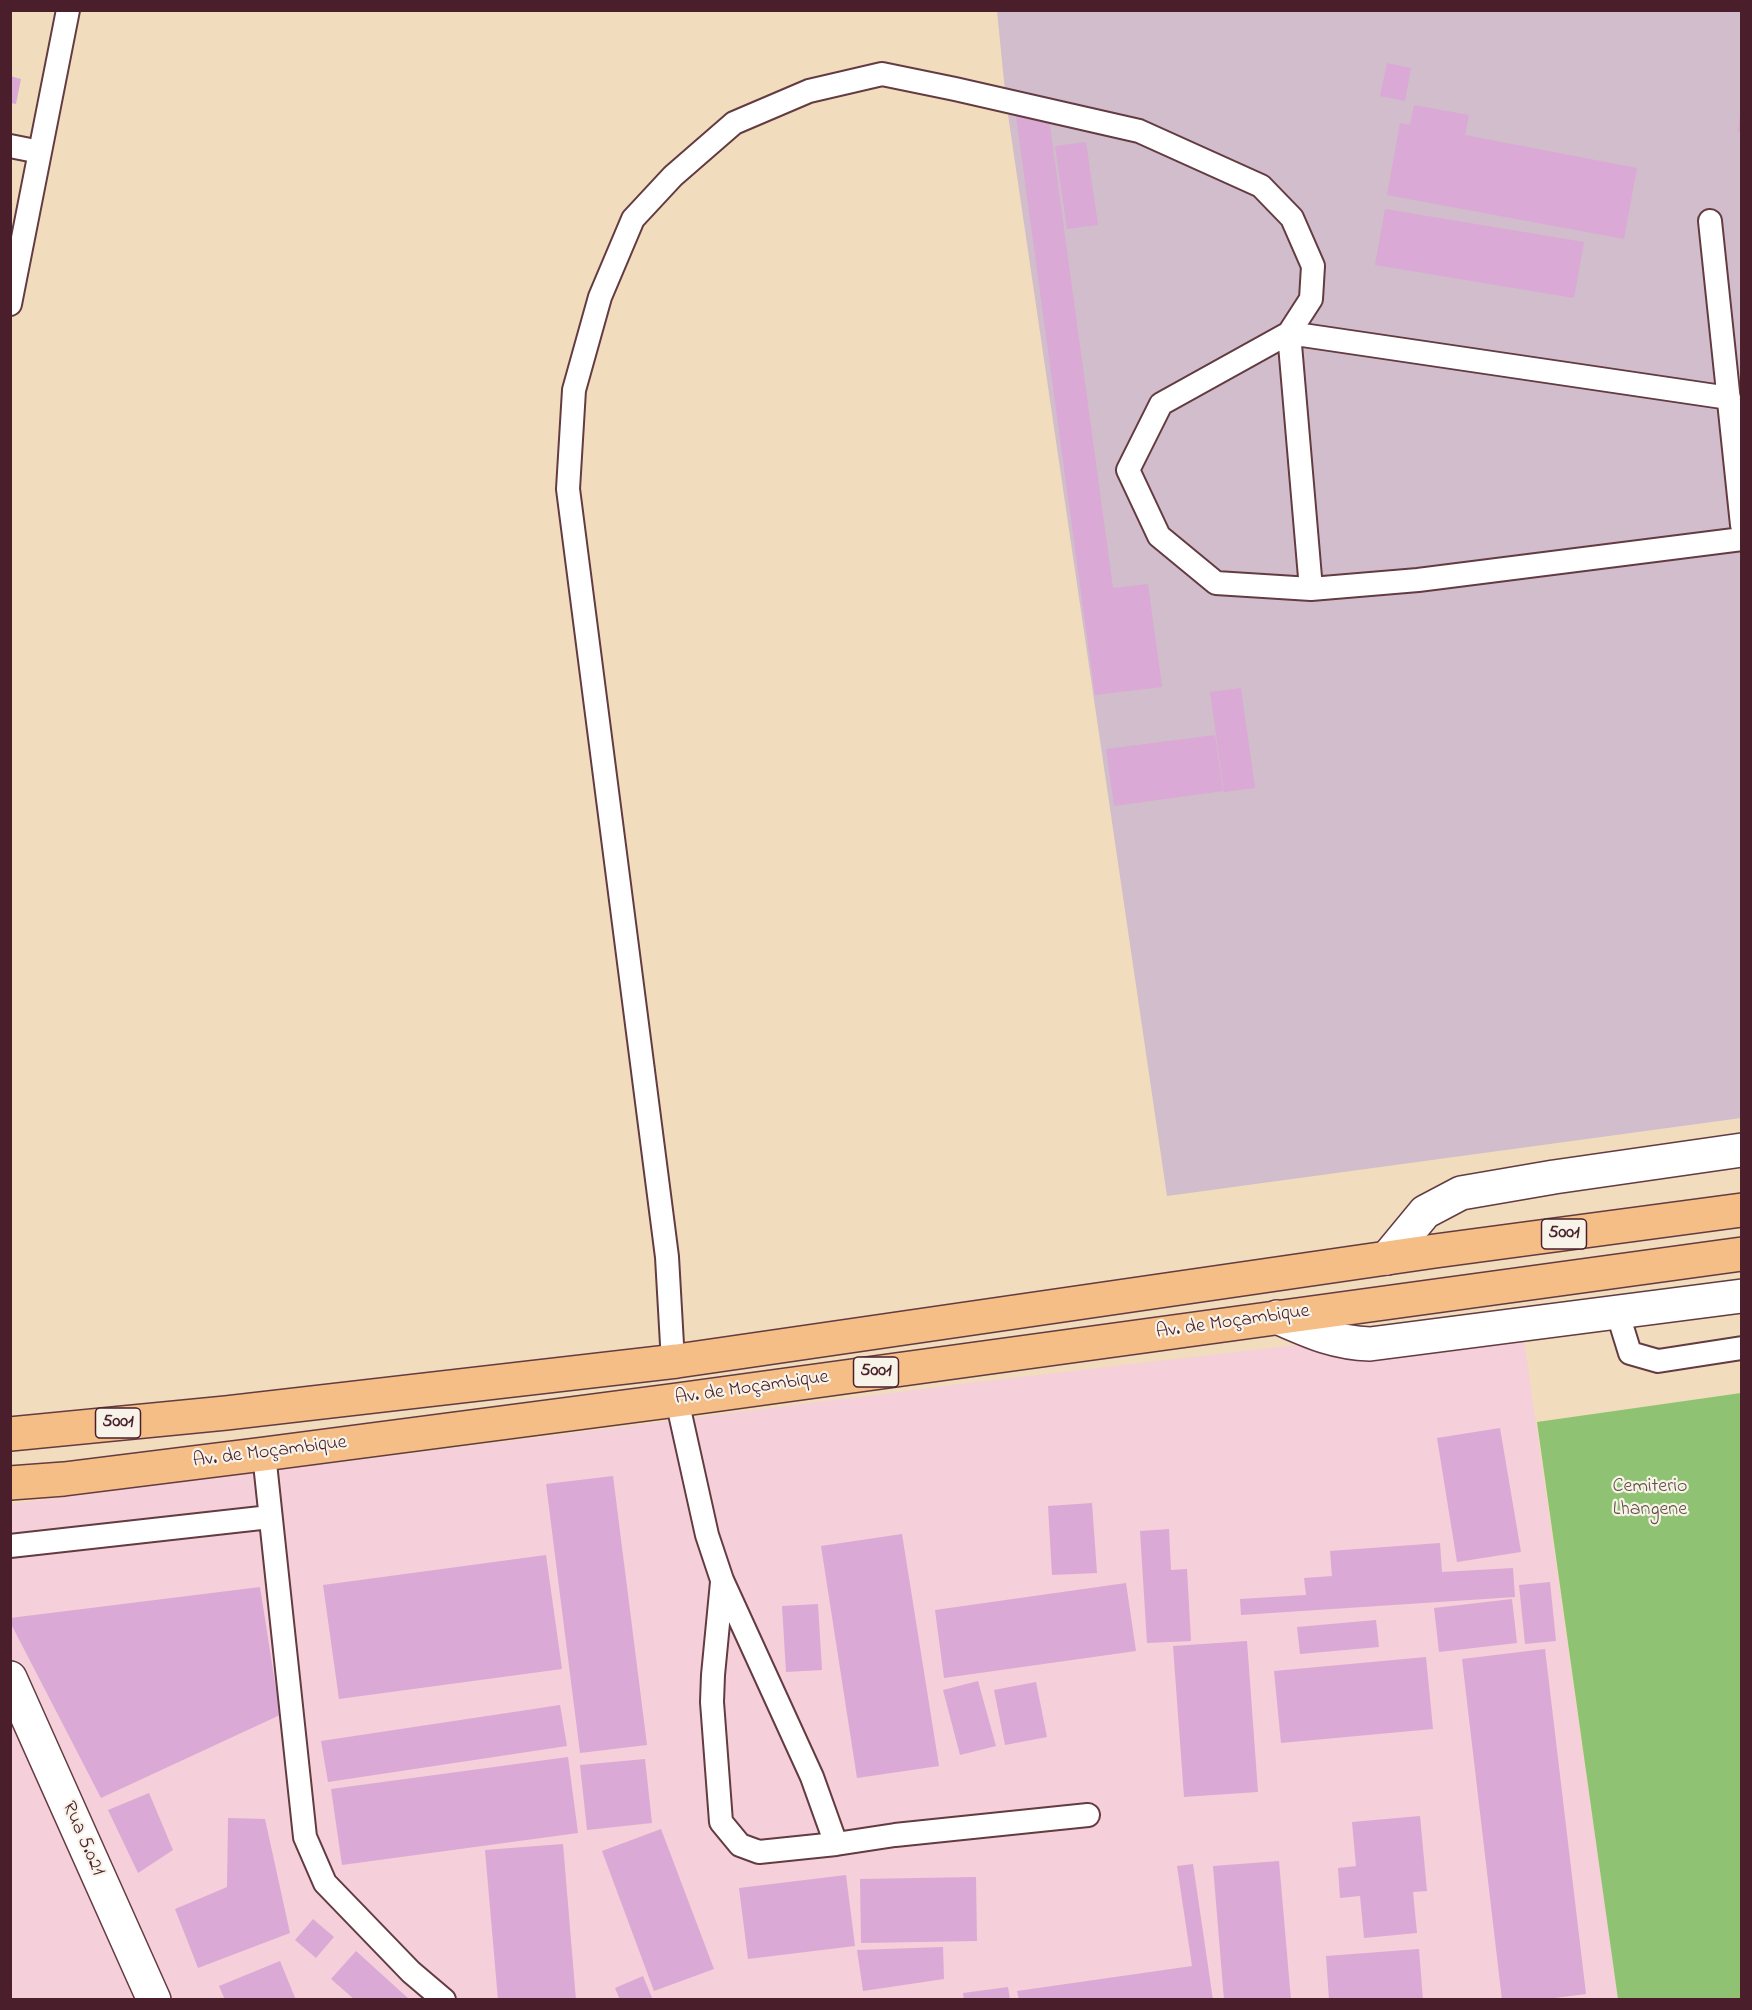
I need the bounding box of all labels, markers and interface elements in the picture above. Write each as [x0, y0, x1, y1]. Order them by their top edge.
road number: 5001 [1542, 1219, 1586, 1249]
street label: Av. de Moçambique [1155, 1300, 1311, 1346]
road number: 5001 [854, 1357, 898, 1387]
street label: Av. de Moçambique [674, 1366, 830, 1412]
road number: 5001 [96, 1408, 140, 1438]
street label: Av. de Moçambique [192, 1432, 348, 1474]
park label: Cemiterio Lhangene [1613, 1476, 1687, 1523]
street label: Rua 5.021 [55, 1798, 109, 1880]

